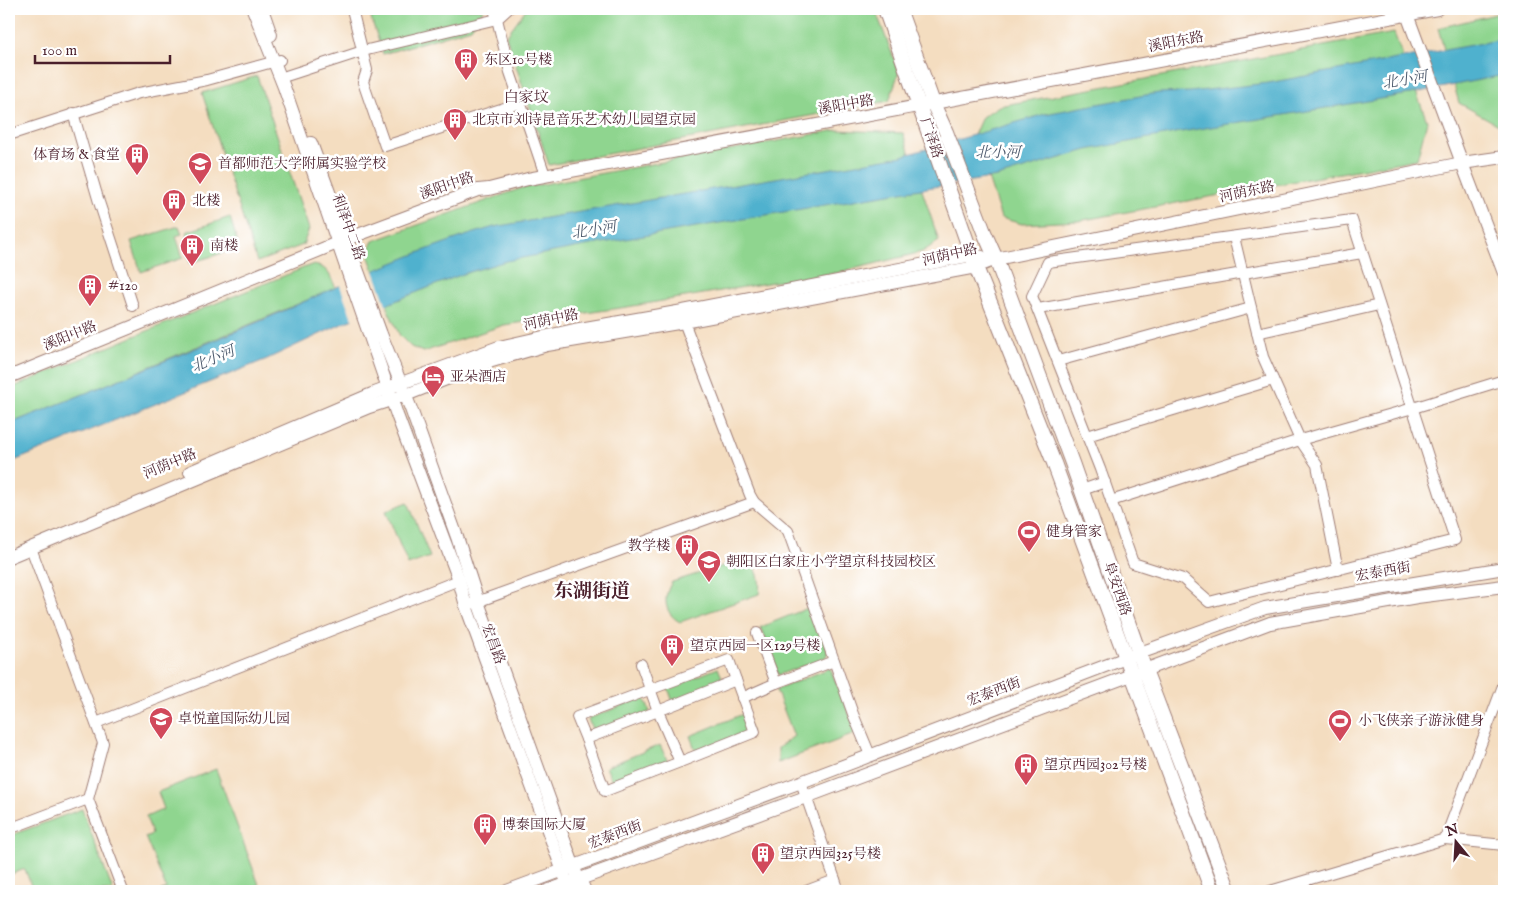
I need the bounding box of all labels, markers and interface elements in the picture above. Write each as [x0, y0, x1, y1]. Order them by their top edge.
street label: 溪阳东路 [1147, 28, 1205, 56]
scale bar [35, 32, 170, 64]
text: 100 m [42, 41, 78, 60]
building icon: 东区10号楼 [453, 47, 479, 81]
place label: 东区10号楼 [484, 51, 552, 69]
water label: 北小河 [1381, 66, 1432, 93]
district label: 白家坟 [503, 88, 549, 107]
street label: 溪阳中路 [817, 91, 875, 119]
building icon: 北京市刘诗昆音乐艺术幼儿园望京园 [442, 107, 468, 141]
place label: 北京市刘诗昆音乐艺术幼儿园望京园 [472, 111, 696, 129]
street label: 广泽路 [916, 115, 946, 161]
building icon: 体育场 & 食堂 [124, 142, 150, 176]
water label: 北小河 [975, 143, 1023, 162]
place label: 体育场 & 食堂 [33, 146, 120, 164]
school or university icon: 首都师范大学附属实验学校 [187, 151, 213, 185]
place label: 首都师范大学附属实验学校 [218, 155, 386, 173]
street label: 溪阳中路 [418, 168, 476, 204]
street label: 河荫东路 [1218, 177, 1276, 207]
building icon: 北楼 [161, 188, 187, 222]
street label: 利泽中二路 [328, 191, 368, 263]
place label: 北楼 [192, 192, 220, 210]
water label: 北小河 [570, 217, 621, 243]
building icon: 南楼 [179, 233, 205, 267]
place label: 南楼 [210, 237, 238, 255]
street label: 河荫中路 [921, 240, 979, 270]
building icon: #120 [77, 273, 103, 307]
place label: #120 [108, 277, 138, 295]
street label: 河荫中路 [522, 305, 580, 335]
street label: 溪阳中路 [41, 317, 99, 355]
water label: 北小河 [189, 340, 240, 377]
hotel icon: 亚朵酒店 [420, 364, 446, 398]
place label: 亚朵酒店 [450, 368, 506, 386]
street label: 河荫中路 [141, 445, 199, 483]
sports icon: 健身管家 [1016, 519, 1042, 553]
place label: 健身管家 [1046, 523, 1102, 541]
building icon: 教学楼 [674, 533, 700, 567]
place label: 教学楼 [628, 537, 670, 555]
school or university icon: 朝阳区白家庄小学望京科技园校区 [696, 549, 722, 583]
place label: 朝阳区白家庄小学望京科技园校区 [726, 553, 936, 571]
street label: 宏泰西街 [1354, 558, 1412, 586]
street label: 阜安西路 [1099, 560, 1135, 618]
district label: 东湖街道 [554, 580, 630, 604]
street label: 宏昌路 [477, 621, 509, 667]
building icon: 望京西园一区129号楼 [659, 633, 685, 667]
place label: 望京西园一区129号楼 [690, 637, 820, 655]
street label: 宏泰西街 [965, 674, 1023, 710]
school or university icon: 卓悦童国际幼儿园 [148, 706, 174, 740]
sports icon: 小飞侠亲子游泳健身 [1327, 708, 1353, 742]
place label: 卓悦童国际幼儿园 [178, 710, 290, 728]
place label: 小飞侠亲子游泳健身 [1358, 712, 1484, 730]
building icon: 望京西园302号楼 [1013, 752, 1039, 786]
place label: 望京西园302号楼 [1044, 756, 1147, 774]
building icon: 博泰国际大厦 [472, 812, 498, 846]
place label: 博泰国际大厦 [502, 816, 586, 834]
street label: 宏泰西街 [586, 817, 644, 853]
north arrow [1430, 818, 1480, 868]
text: N [1443, 820, 1461, 841]
building icon: 望京西园325号楼 [750, 841, 776, 875]
place label: 望京西园325号楼 [780, 845, 881, 863]

